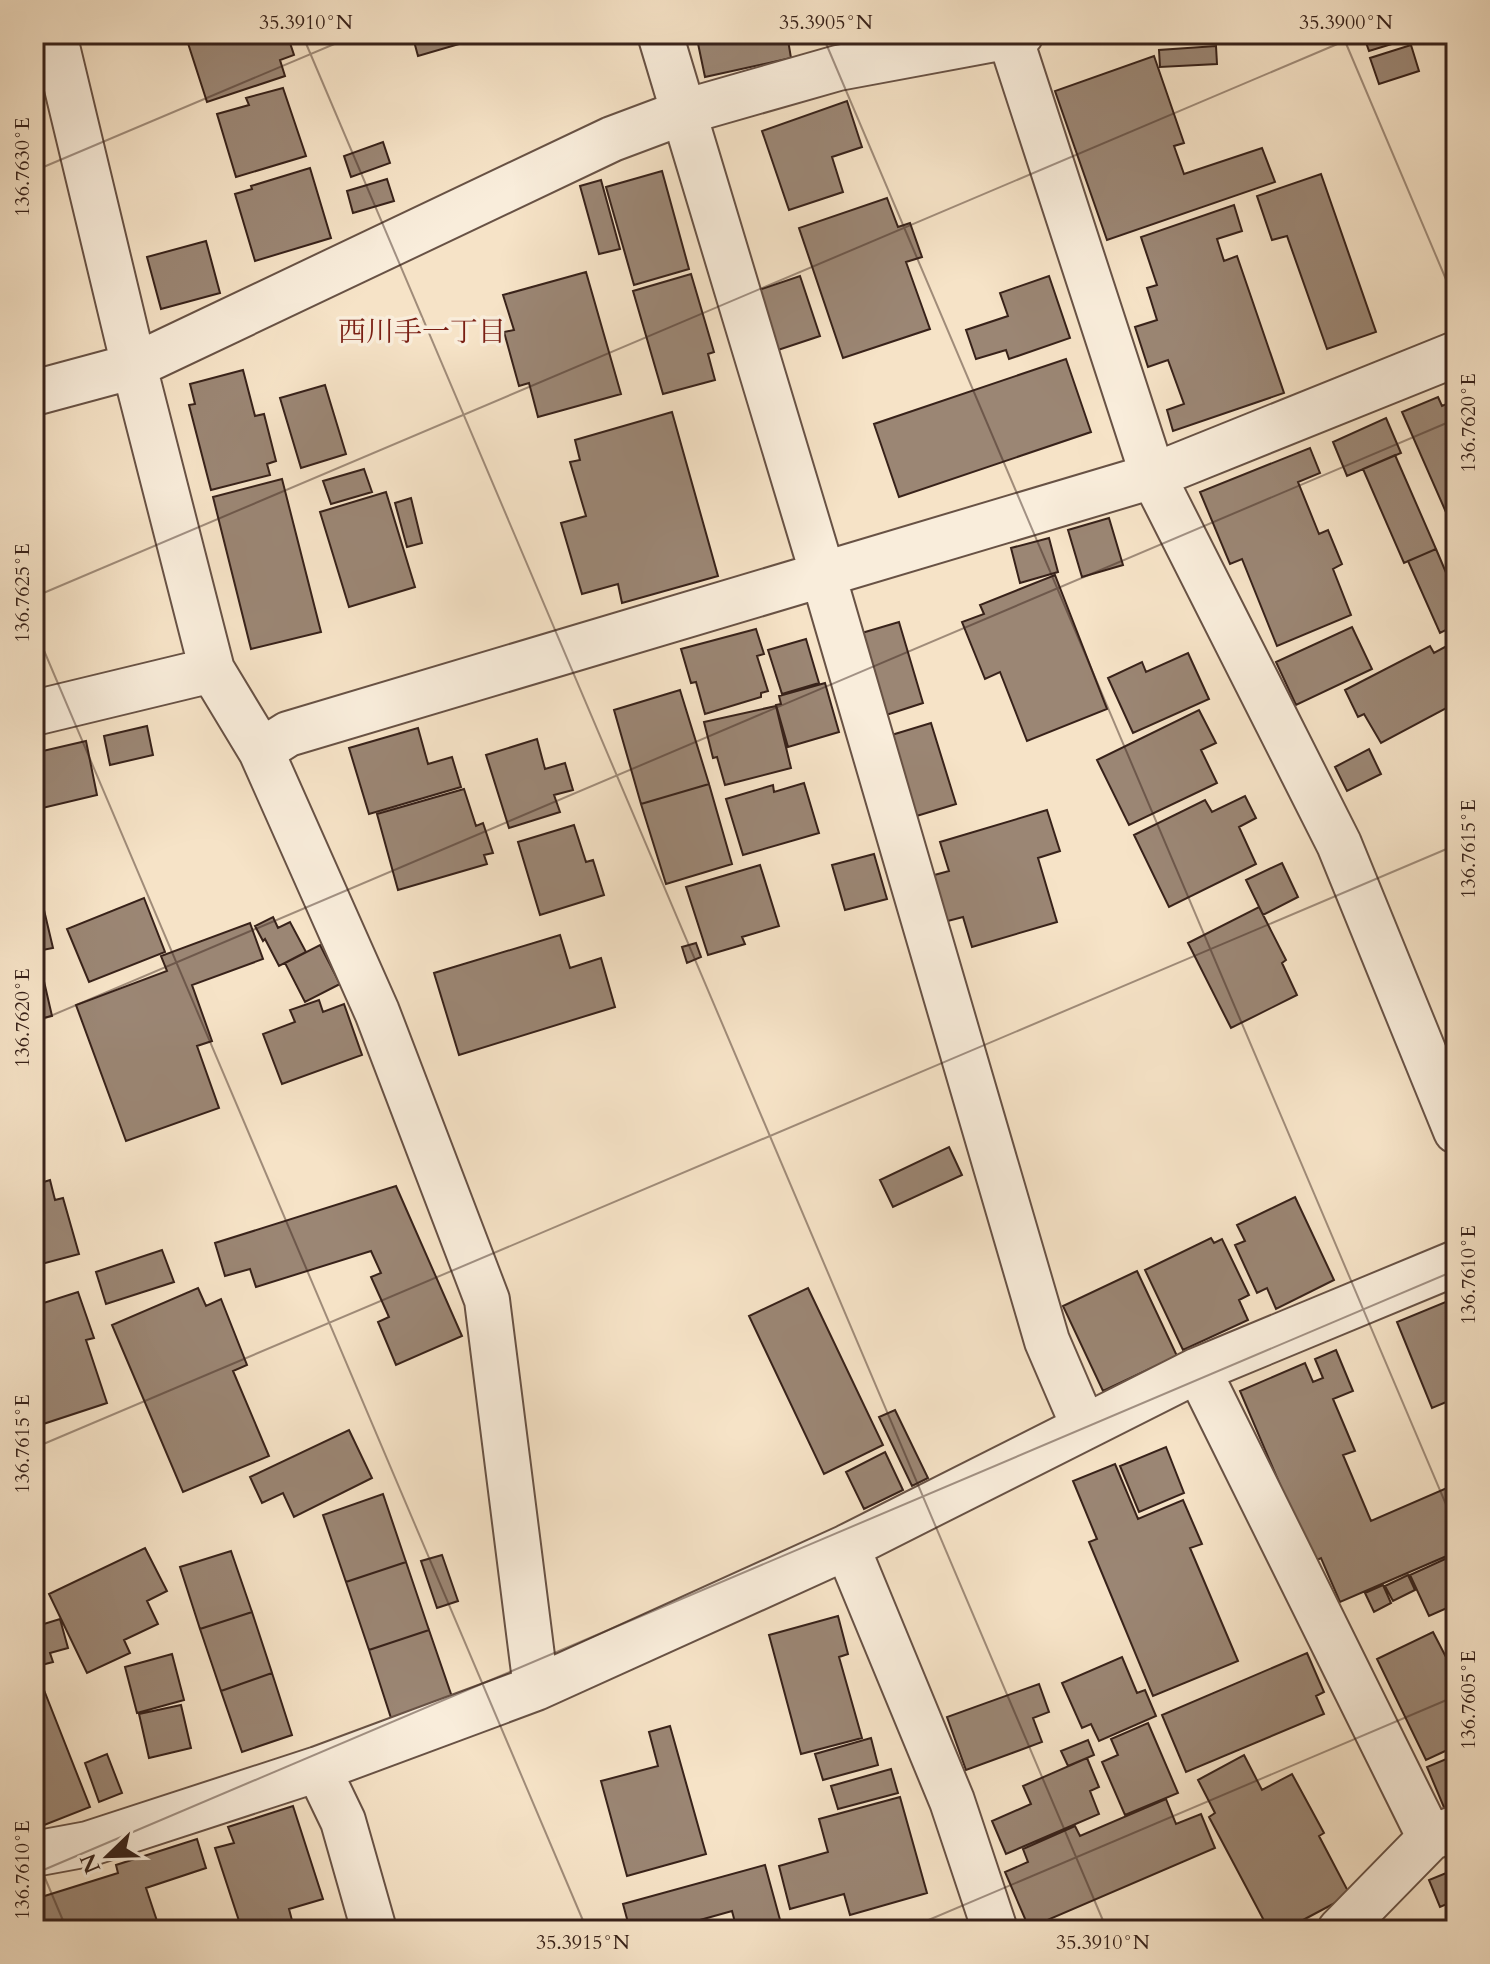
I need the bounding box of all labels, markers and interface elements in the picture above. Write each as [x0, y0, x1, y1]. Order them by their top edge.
text: 35.3910°N [259, 9, 353, 36]
text: 35.3905°N [779, 9, 873, 36]
text: 35.3900°N [1299, 9, 1393, 36]
text: 136.7630°E [9, 117, 36, 217]
district label: 西川手一丁目 [338, 313, 506, 351]
text: 136.7620°E [1455, 373, 1482, 473]
text: 136.7625°E [9, 543, 36, 643]
text: 136.7615°E [1455, 799, 1482, 899]
text: 136.7620°E [9, 968, 36, 1068]
text: 136.7610°E [1455, 1225, 1482, 1325]
text: 136.7615°E [9, 1394, 36, 1494]
text: 136.7605°E [1455, 1650, 1482, 1750]
north arrow [68, 1816, 148, 1896]
text: 136.7610°E [9, 1820, 36, 1920]
text: N [73, 1849, 108, 1878]
text: 35.3915°N [536, 1929, 630, 1956]
text: 35.3910°N [1056, 1929, 1150, 1956]

